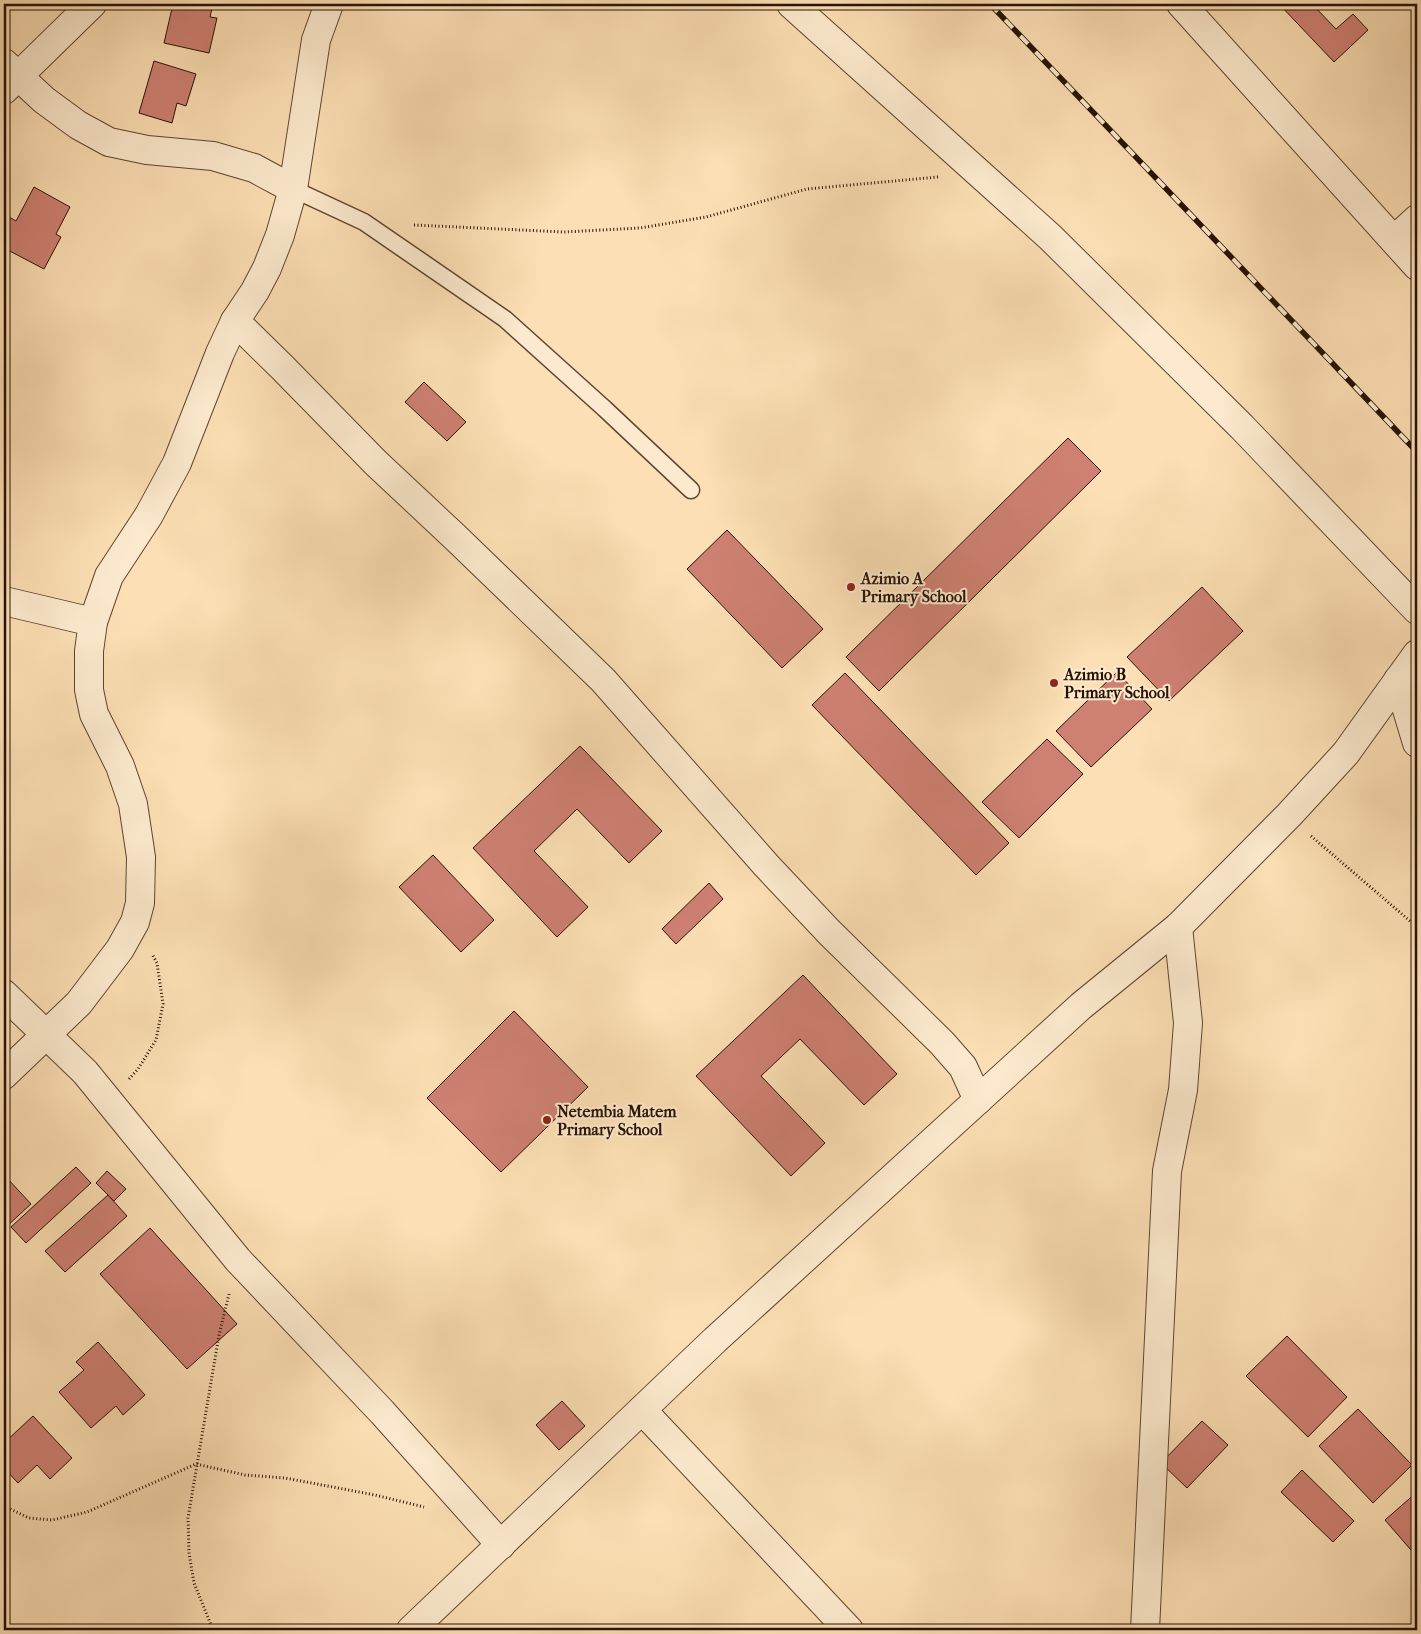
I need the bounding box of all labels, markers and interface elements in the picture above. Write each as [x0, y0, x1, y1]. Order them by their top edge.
place label: Azimio A Primary School [860, 569, 967, 607]
marker: Azimio A Primary School [845, 581, 857, 593]
place label: Azimio B Primary School [1063, 665, 1170, 703]
marker: Azimio B Primary School [1048, 677, 1060, 689]
place label: Netembia Matem Primary School [557, 1102, 677, 1140]
marker: Netembia Matem Primary School [541, 1114, 553, 1126]

